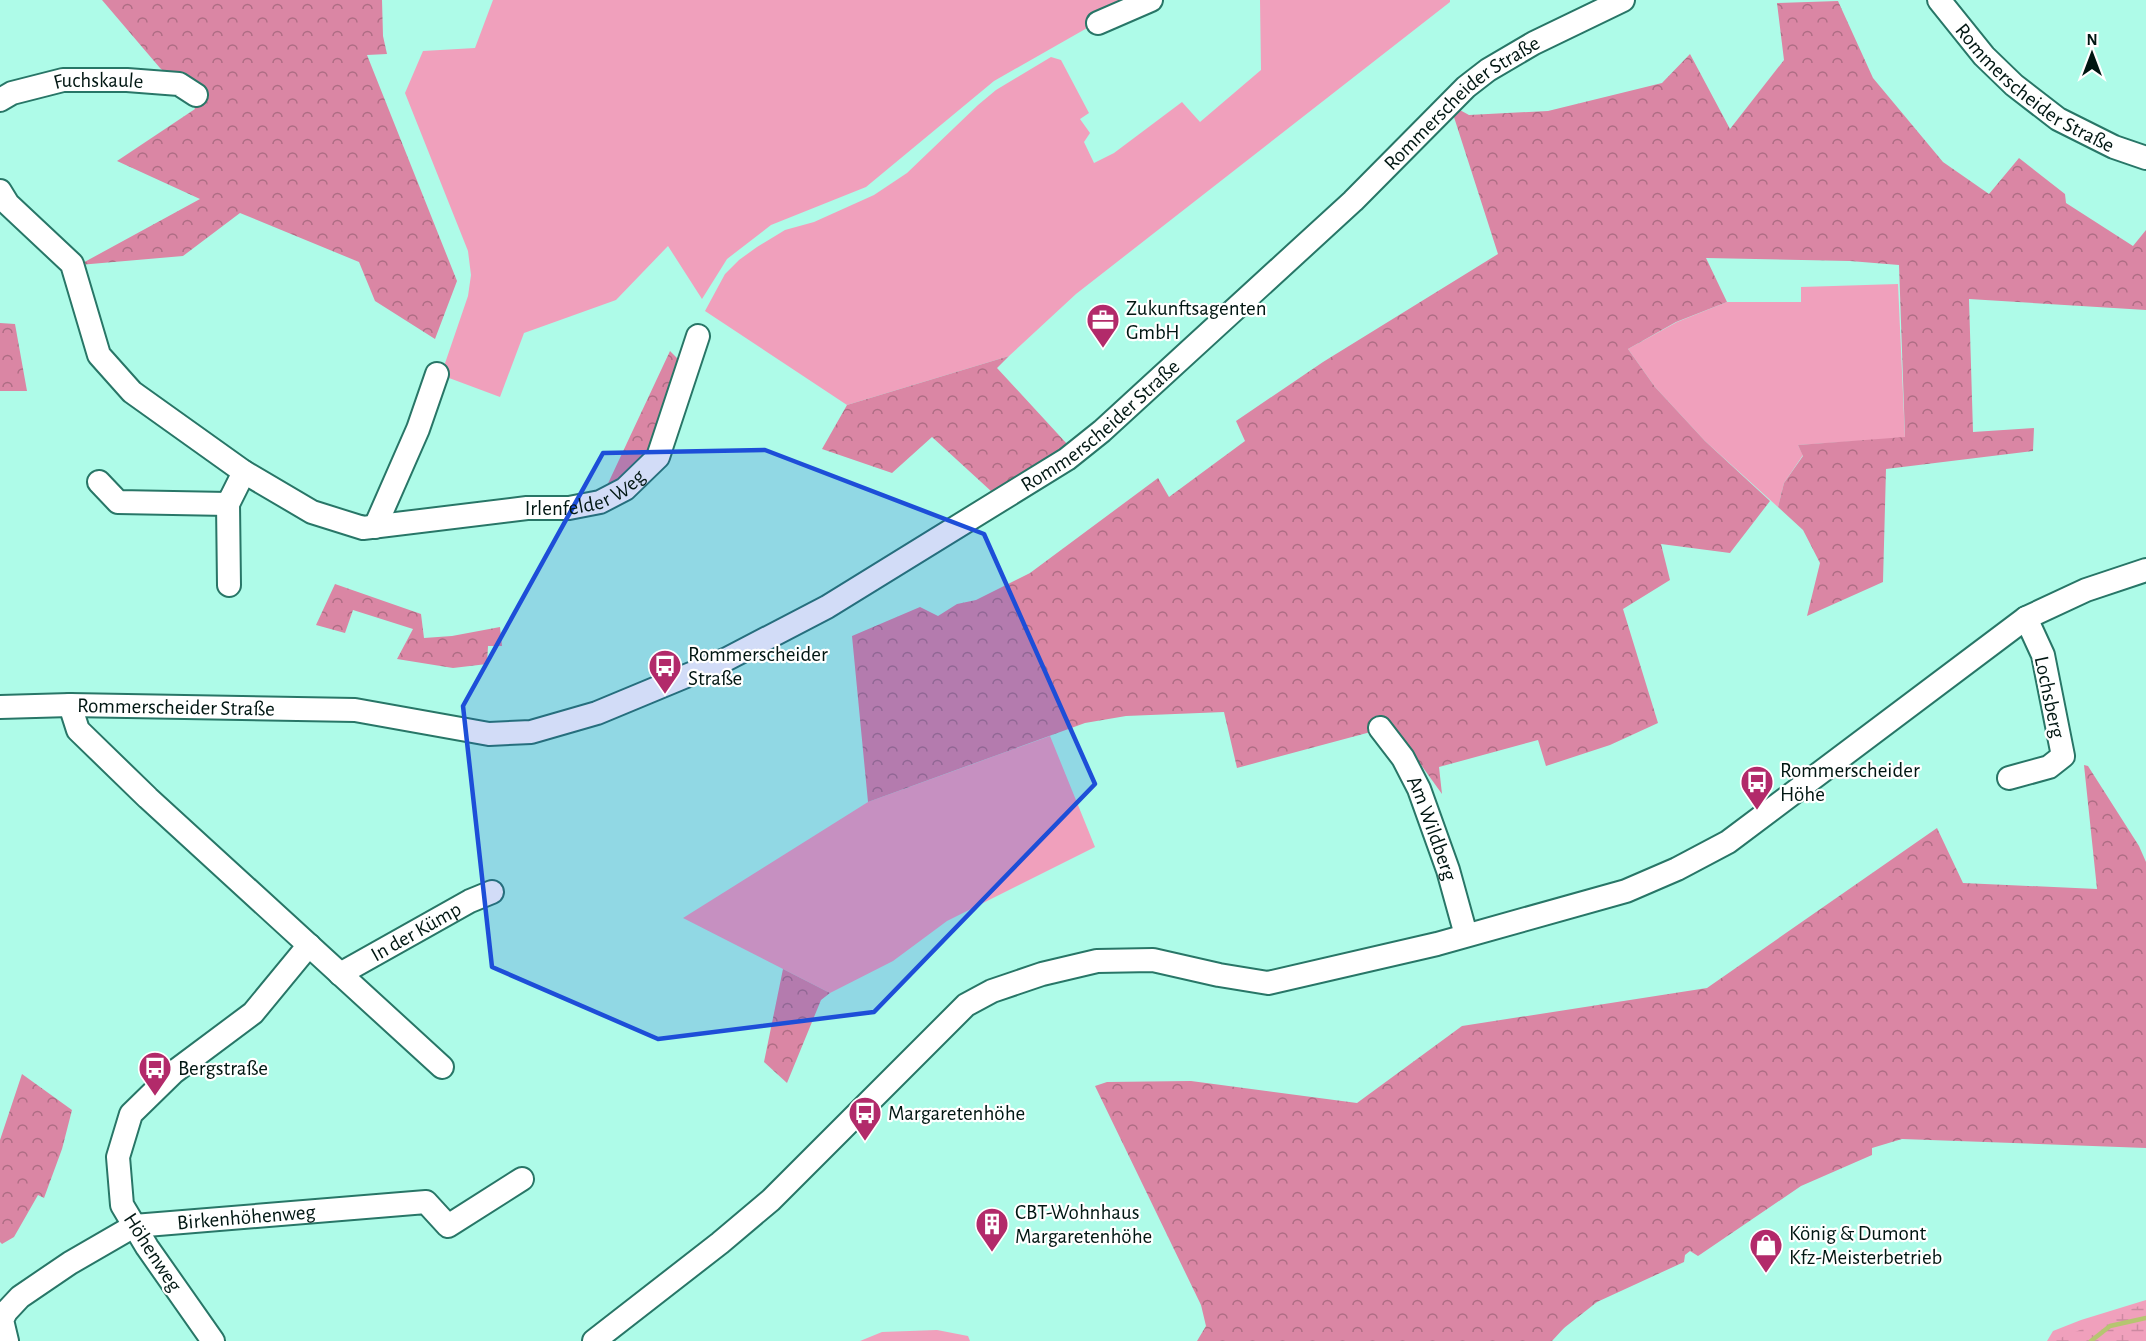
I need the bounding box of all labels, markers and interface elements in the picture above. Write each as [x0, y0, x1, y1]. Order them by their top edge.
street label: Rommerscheider Straße [1951, 20, 2118, 156]
north arrow [2062, 24, 2122, 84]
street label: Rommerscheider Straße [1380, 32, 1543, 174]
text: N [2086, 32, 2098, 48]
street label: Fuchskaule [51, 70, 144, 93]
place label: Zukunftsagenten GmbH [1126, 298, 1267, 343]
office icon: Zukunftsagenten GmbH [1085, 302, 1121, 349]
street label: Rommerscheider Straße [1017, 356, 1184, 496]
street label: Irlenfelder Weg [525, 465, 650, 519]
place label: Rommerscheider Straße [688, 644, 828, 689]
bus stop icon: Rommerscheider Straße [647, 648, 683, 695]
street label: Lochsberg [2031, 654, 2069, 741]
street label: Rommerscheider Straße [77, 695, 275, 720]
place label: Rommerscheider Höhe [1780, 760, 1920, 805]
bus stop icon: Rommerscheider Höhe [1739, 764, 1775, 811]
street label: Am Wildberg [1403, 772, 1461, 883]
street label: In der Kümp [367, 898, 465, 965]
bus stop icon: Bergstraße [137, 1050, 173, 1097]
place label: Bergstraße [178, 1058, 268, 1079]
bus stop icon: Margaretenhöhe [847, 1095, 883, 1142]
place label: Margaretenhöhe [888, 1103, 1025, 1124]
street label: Birkenhöhenweg [176, 1201, 317, 1233]
place label: CBT-Wohnhaus Margaretenhöhe [1015, 1202, 1152, 1247]
building icon: CBT-Wohnhaus Margaretenhöhe [974, 1206, 1010, 1253]
street label: Höhenweg [120, 1209, 186, 1296]
place label: König & Dumont Kfz-Meisterbetrieb [1789, 1223, 1942, 1268]
shop icon: König & Dumont Kfz-Meisterbetrieb [1748, 1227, 1784, 1274]

